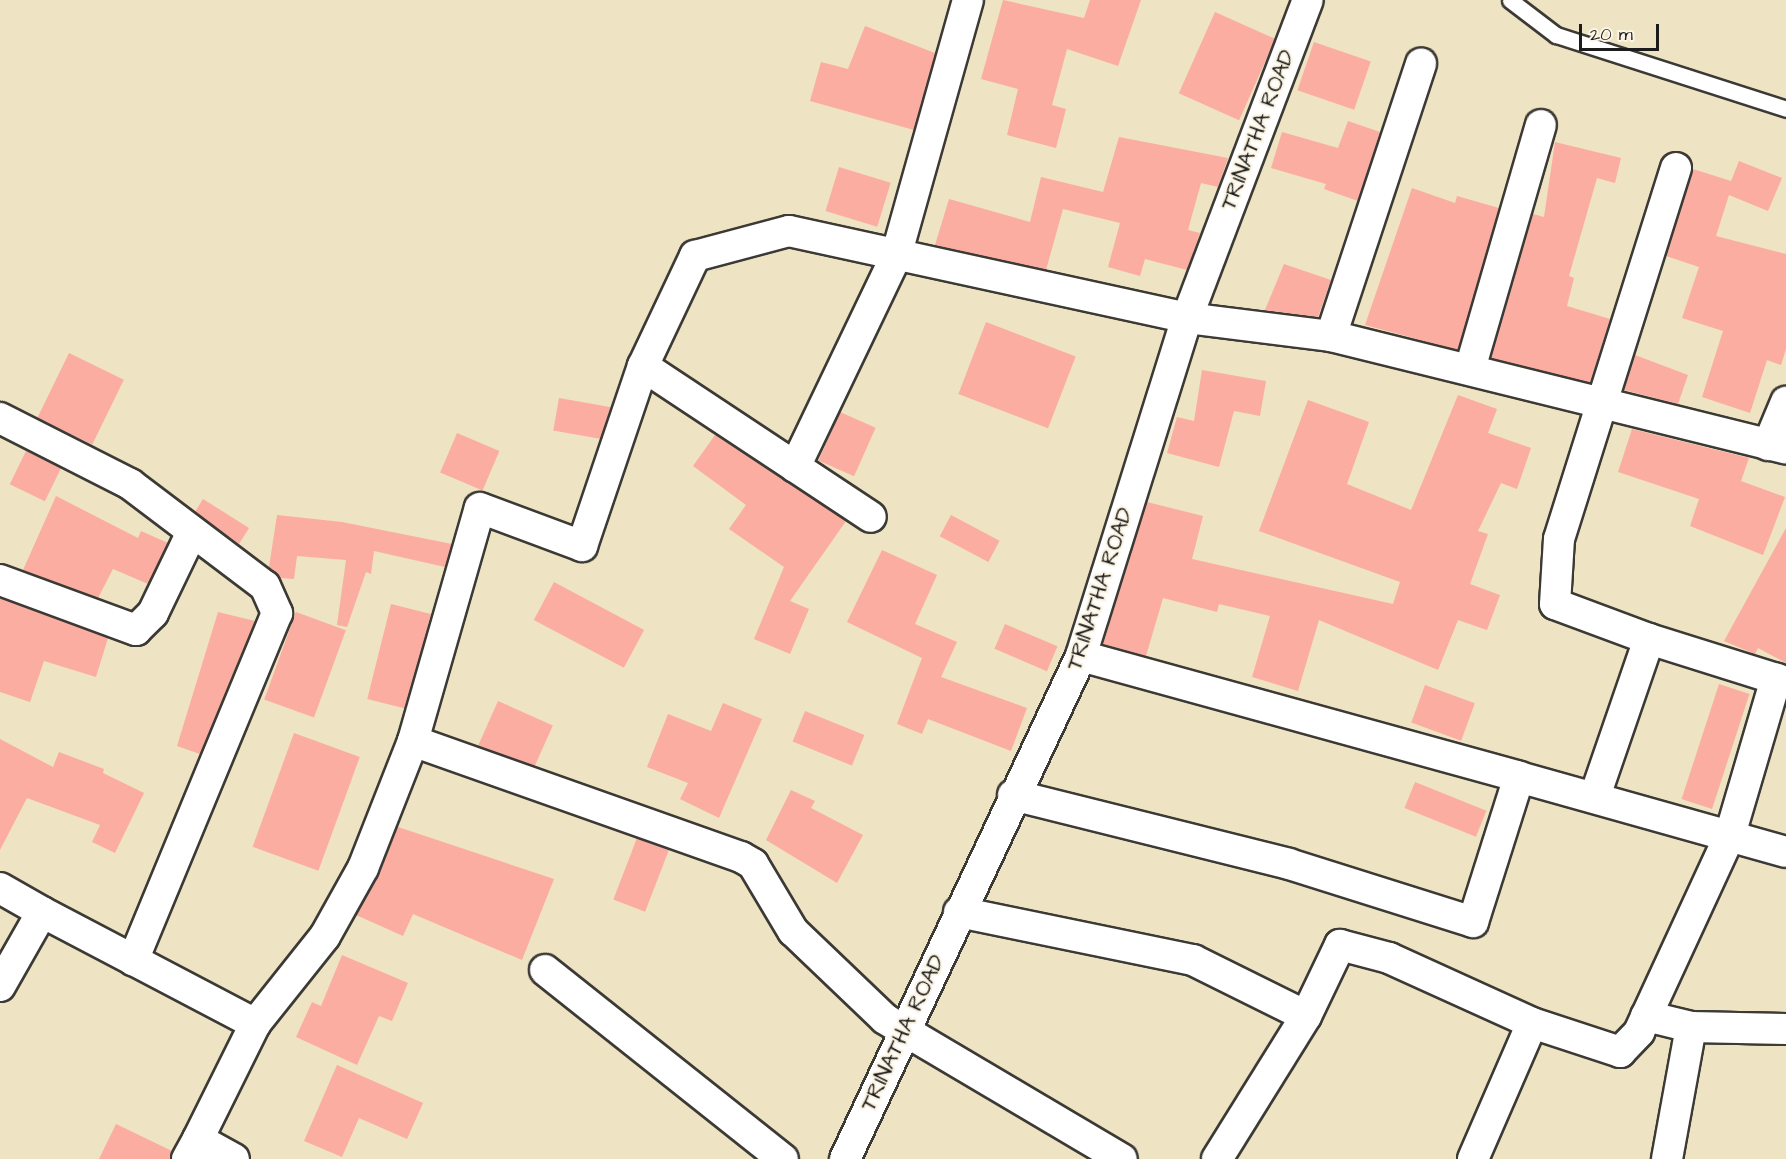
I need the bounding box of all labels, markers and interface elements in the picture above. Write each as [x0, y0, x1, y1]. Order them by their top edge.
scale bar [1582, 12, 1662, 50]
text: 20 m [1590, 22, 1633, 47]
street label: TRINATHA ROAD [1215, 46, 1301, 214]
street label: TRINATHA ROAD [1061, 504, 1139, 674]
street label: TRINATHA ROAD [855, 951, 951, 1115]

